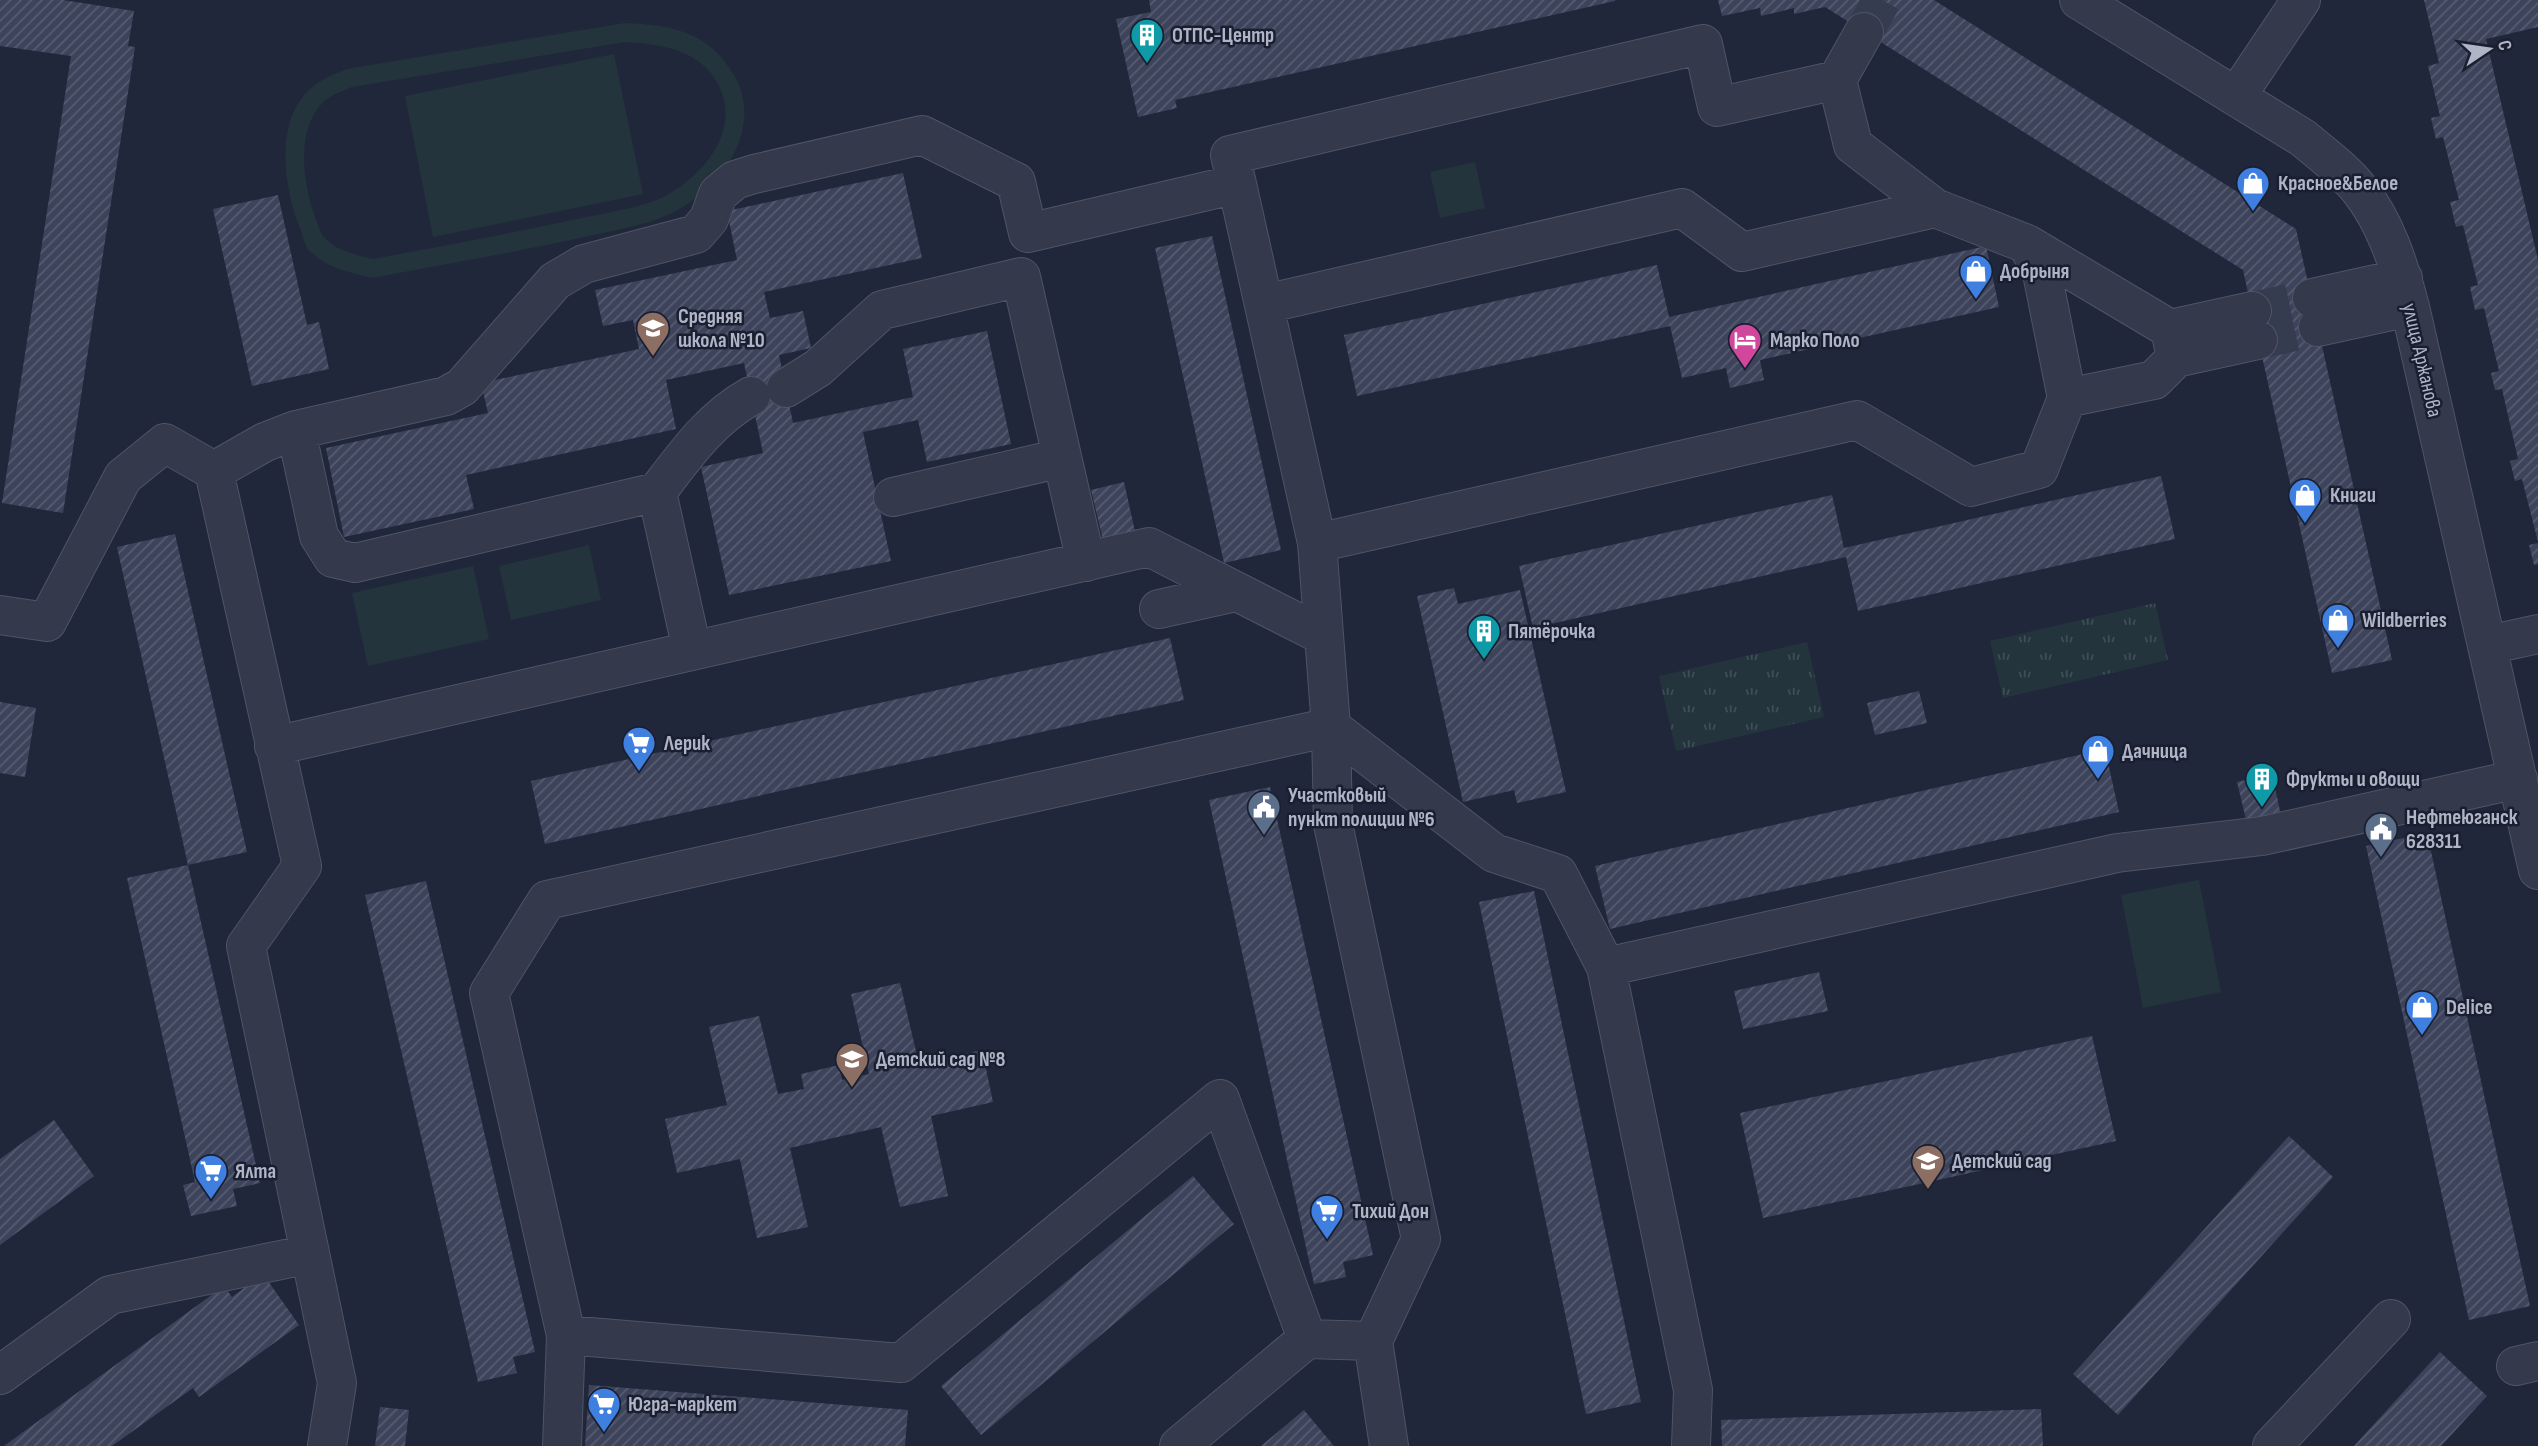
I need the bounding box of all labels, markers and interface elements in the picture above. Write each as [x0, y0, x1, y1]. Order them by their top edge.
north arrow [2454, 14, 2524, 84]
building icon: ОТПС-Центр [1128, 16, 1166, 65]
place label: ОТПС-Центр [1172, 23, 1274, 48]
text: С [2492, 38, 2516, 53]
shop icon: Красное&Белое [2234, 164, 2272, 213]
place label: Красное&Белое [2278, 171, 2398, 196]
shop icon: Добрыня [1957, 252, 1995, 301]
place label: Добрыня [2000, 259, 2069, 284]
street label: улица Аржанова [2397, 301, 2447, 419]
place label: Средняя школа №10 [678, 304, 765, 353]
school or university icon: Средняя школа №10 [634, 309, 672, 358]
hotel icon: Марко Поло [1726, 321, 1764, 370]
place label: Марко Поло [1770, 328, 1860, 353]
shop icon: Книги [2286, 476, 2324, 525]
place label: Книги [2330, 483, 2376, 508]
shop icon: Wildberries [2319, 601, 2357, 650]
place label: Wildberries [2362, 608, 2447, 633]
building icon: Пятёрочка [1465, 612, 1503, 661]
place label: Пятёрочка [1508, 619, 1595, 644]
supermarket icon: Лерик [620, 724, 658, 773]
place label: Лерик [663, 731, 710, 756]
shop icon: Дачница [2079, 732, 2117, 781]
place label: Дачница [2122, 739, 2187, 764]
building icon: Фрукты и овощи [2243, 760, 2281, 809]
place label: Фрукты и овощи [2286, 767, 2420, 792]
place label: Участковый пункт полиции №6 [1288, 783, 1435, 832]
public building icon: Участковый пункт полиции №6 [1245, 788, 1283, 837]
place label: Нефтеюганск 628311 [2406, 805, 2518, 854]
public building icon: Нефтеюганск 628311 [2362, 810, 2400, 859]
shop icon: Delice [2403, 988, 2441, 1037]
place label: Delice [2446, 995, 2492, 1020]
school or university icon: Детский сад №8 [833, 1040, 871, 1089]
place label: Детский сад №8 [876, 1047, 1006, 1072]
school or university icon: Детский сад [1909, 1142, 1947, 1191]
place label: Детский сад [1952, 1149, 2052, 1174]
supermarket icon: Ялта [192, 1152, 230, 1201]
place label: Ялта [235, 1159, 276, 1184]
supermarket icon: Тихий Дон [1308, 1192, 1346, 1241]
place label: Тихий Дон [1352, 1199, 1429, 1224]
supermarket icon: Югра-маркет [585, 1385, 623, 1434]
place label: Югра-маркет [628, 1392, 737, 1417]

